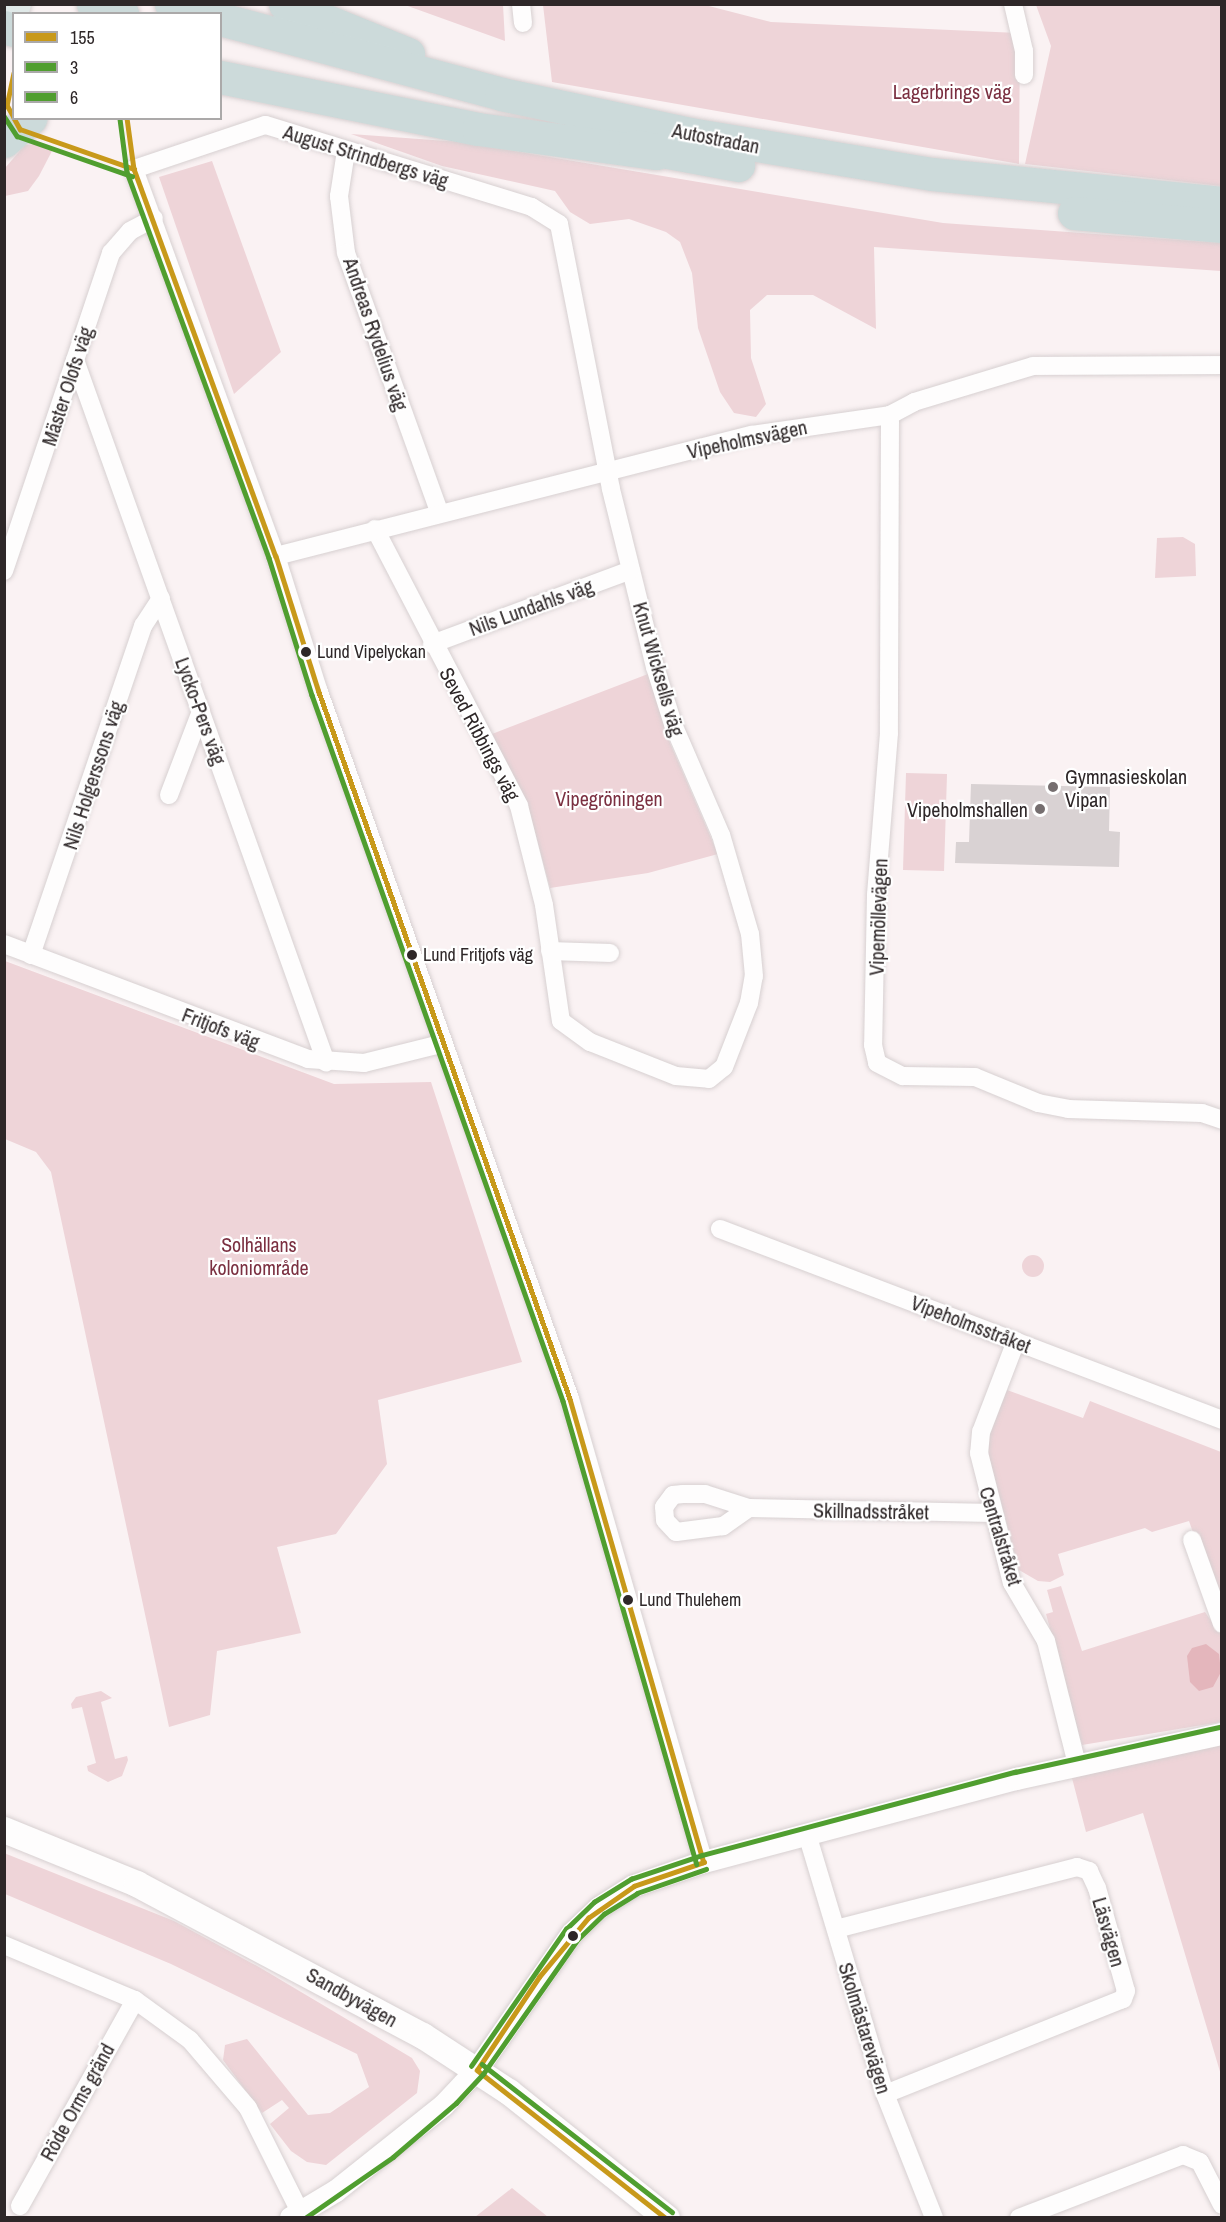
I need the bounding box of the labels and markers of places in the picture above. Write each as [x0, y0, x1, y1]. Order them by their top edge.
place label: Lund Vipelyckan [317, 641, 426, 663]
marker: Lund Vipelyckan [300, 646, 312, 658]
place label: Gymnasieskolan Vipan [1065, 764, 1187, 811]
marker: Gymnasieskolan Vipan [1046, 780, 1060, 794]
place label: Vipeholmshallen [907, 797, 1028, 821]
marker: Vipeholmshallen [1033, 802, 1047, 816]
place label: Lund Fritjofs väg [423, 944, 533, 966]
marker: Lund Fritjofs väg [406, 949, 418, 961]
place label: Lund Thulehem [639, 1589, 742, 1611]
marker: Lund Thulehem [622, 1594, 634, 1606]
unlabelled marker [567, 1930, 579, 1942]

